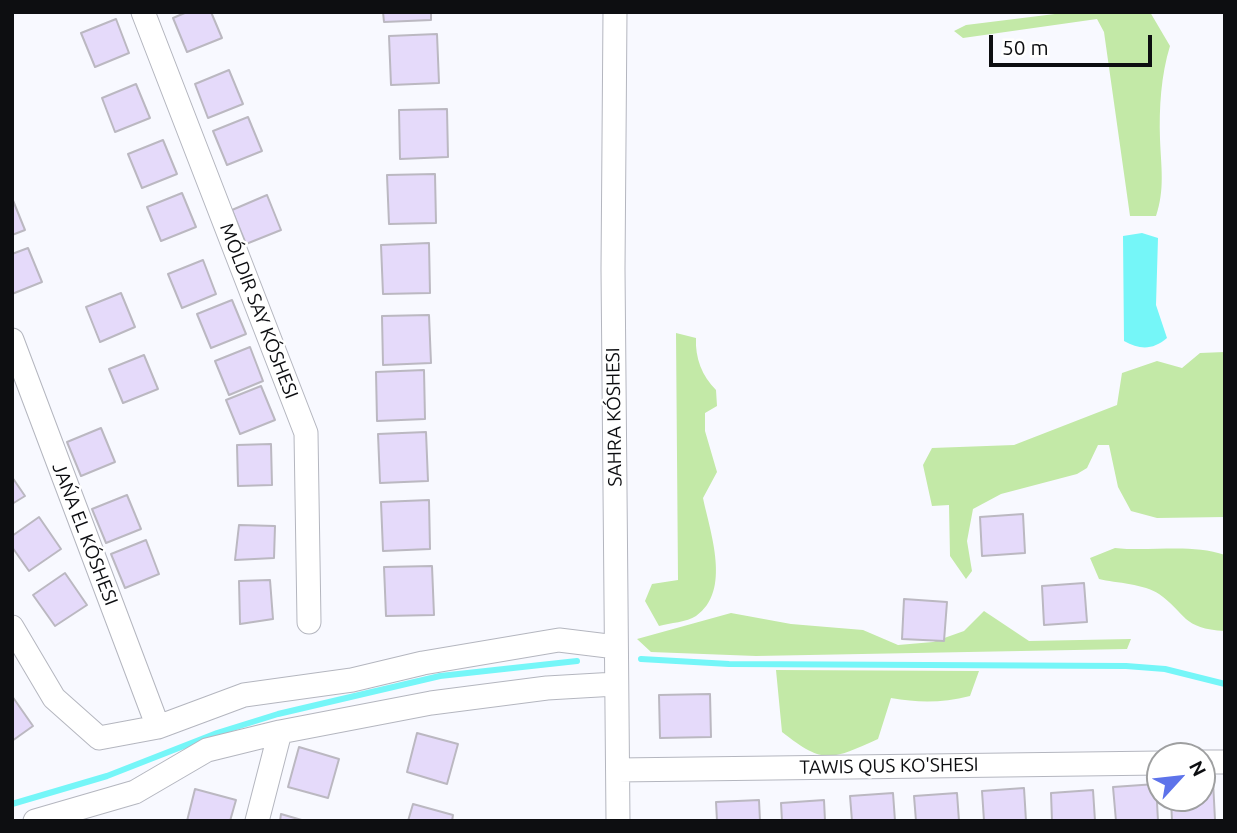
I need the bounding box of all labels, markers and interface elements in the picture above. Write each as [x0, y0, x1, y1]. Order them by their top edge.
scale bar [992, 21, 1155, 65]
text: 50 m [1002, 35, 1049, 59]
street label: MÓLDIR SAY KÓSHESI [215, 220, 303, 402]
street label: SAHRA KÓSHESI [601, 347, 627, 487]
street label: JAŃA EL KÓSHESI [47, 459, 123, 609]
north arrow [1146, 742, 1216, 812]
street label: TAWIS QUS KO'SHESI [799, 753, 979, 779]
text: N [1185, 757, 1211, 780]

